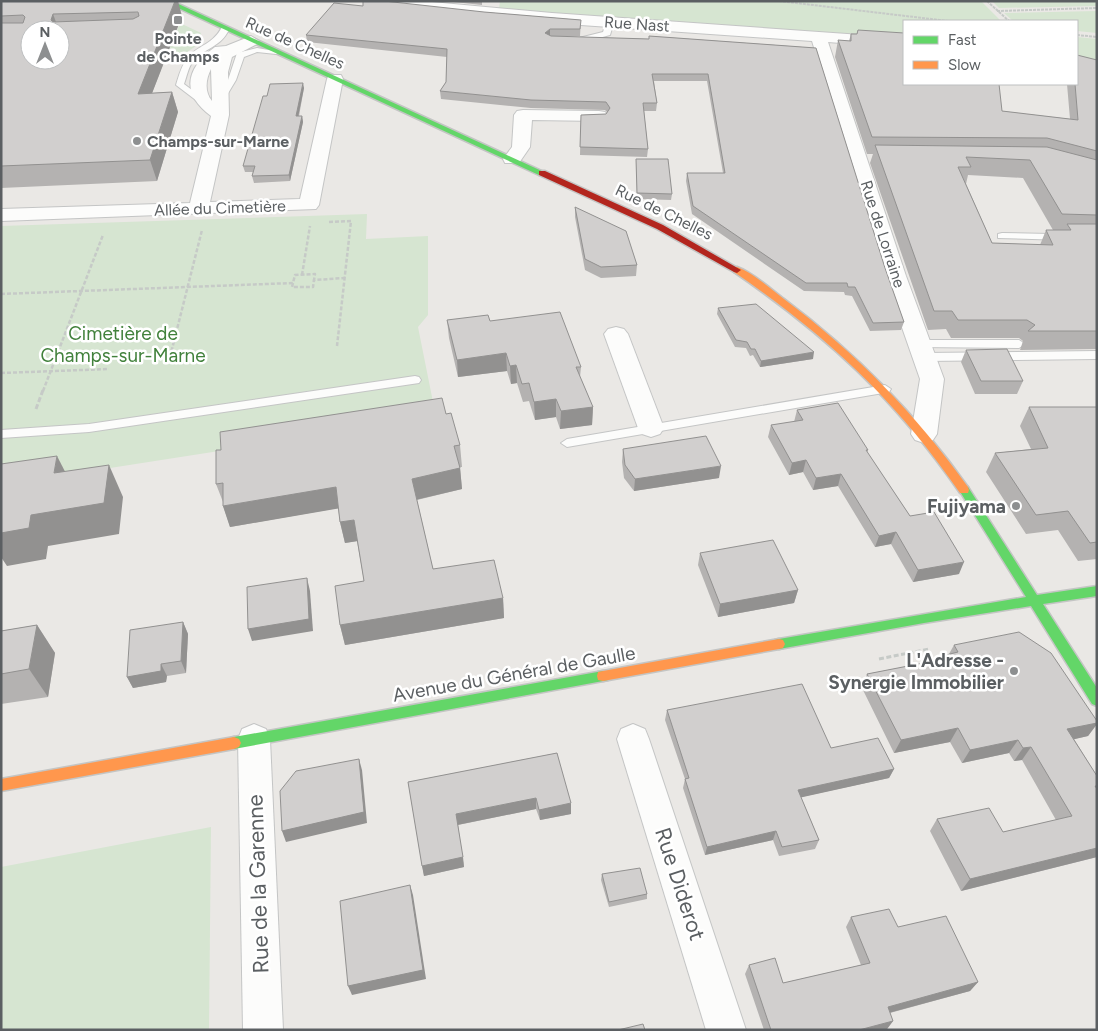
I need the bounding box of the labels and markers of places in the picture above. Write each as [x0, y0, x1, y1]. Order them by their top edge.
marker: Pointe de Champs [172, 14, 184, 26]
place label: Pointe de Champs [137, 29, 220, 66]
place label: Champs-sur-Marne [147, 132, 289, 151]
marker: Champs-sur-Marne [131, 135, 143, 147]
place label: Fujiyama [927, 495, 1006, 518]
marker: Fujiyama [1010, 500, 1022, 512]
place label: L'Adresse - Synergie Immobilier [828, 649, 1004, 694]
marker: L'Adresse - Synergie Immobilier [1008, 665, 1020, 677]

